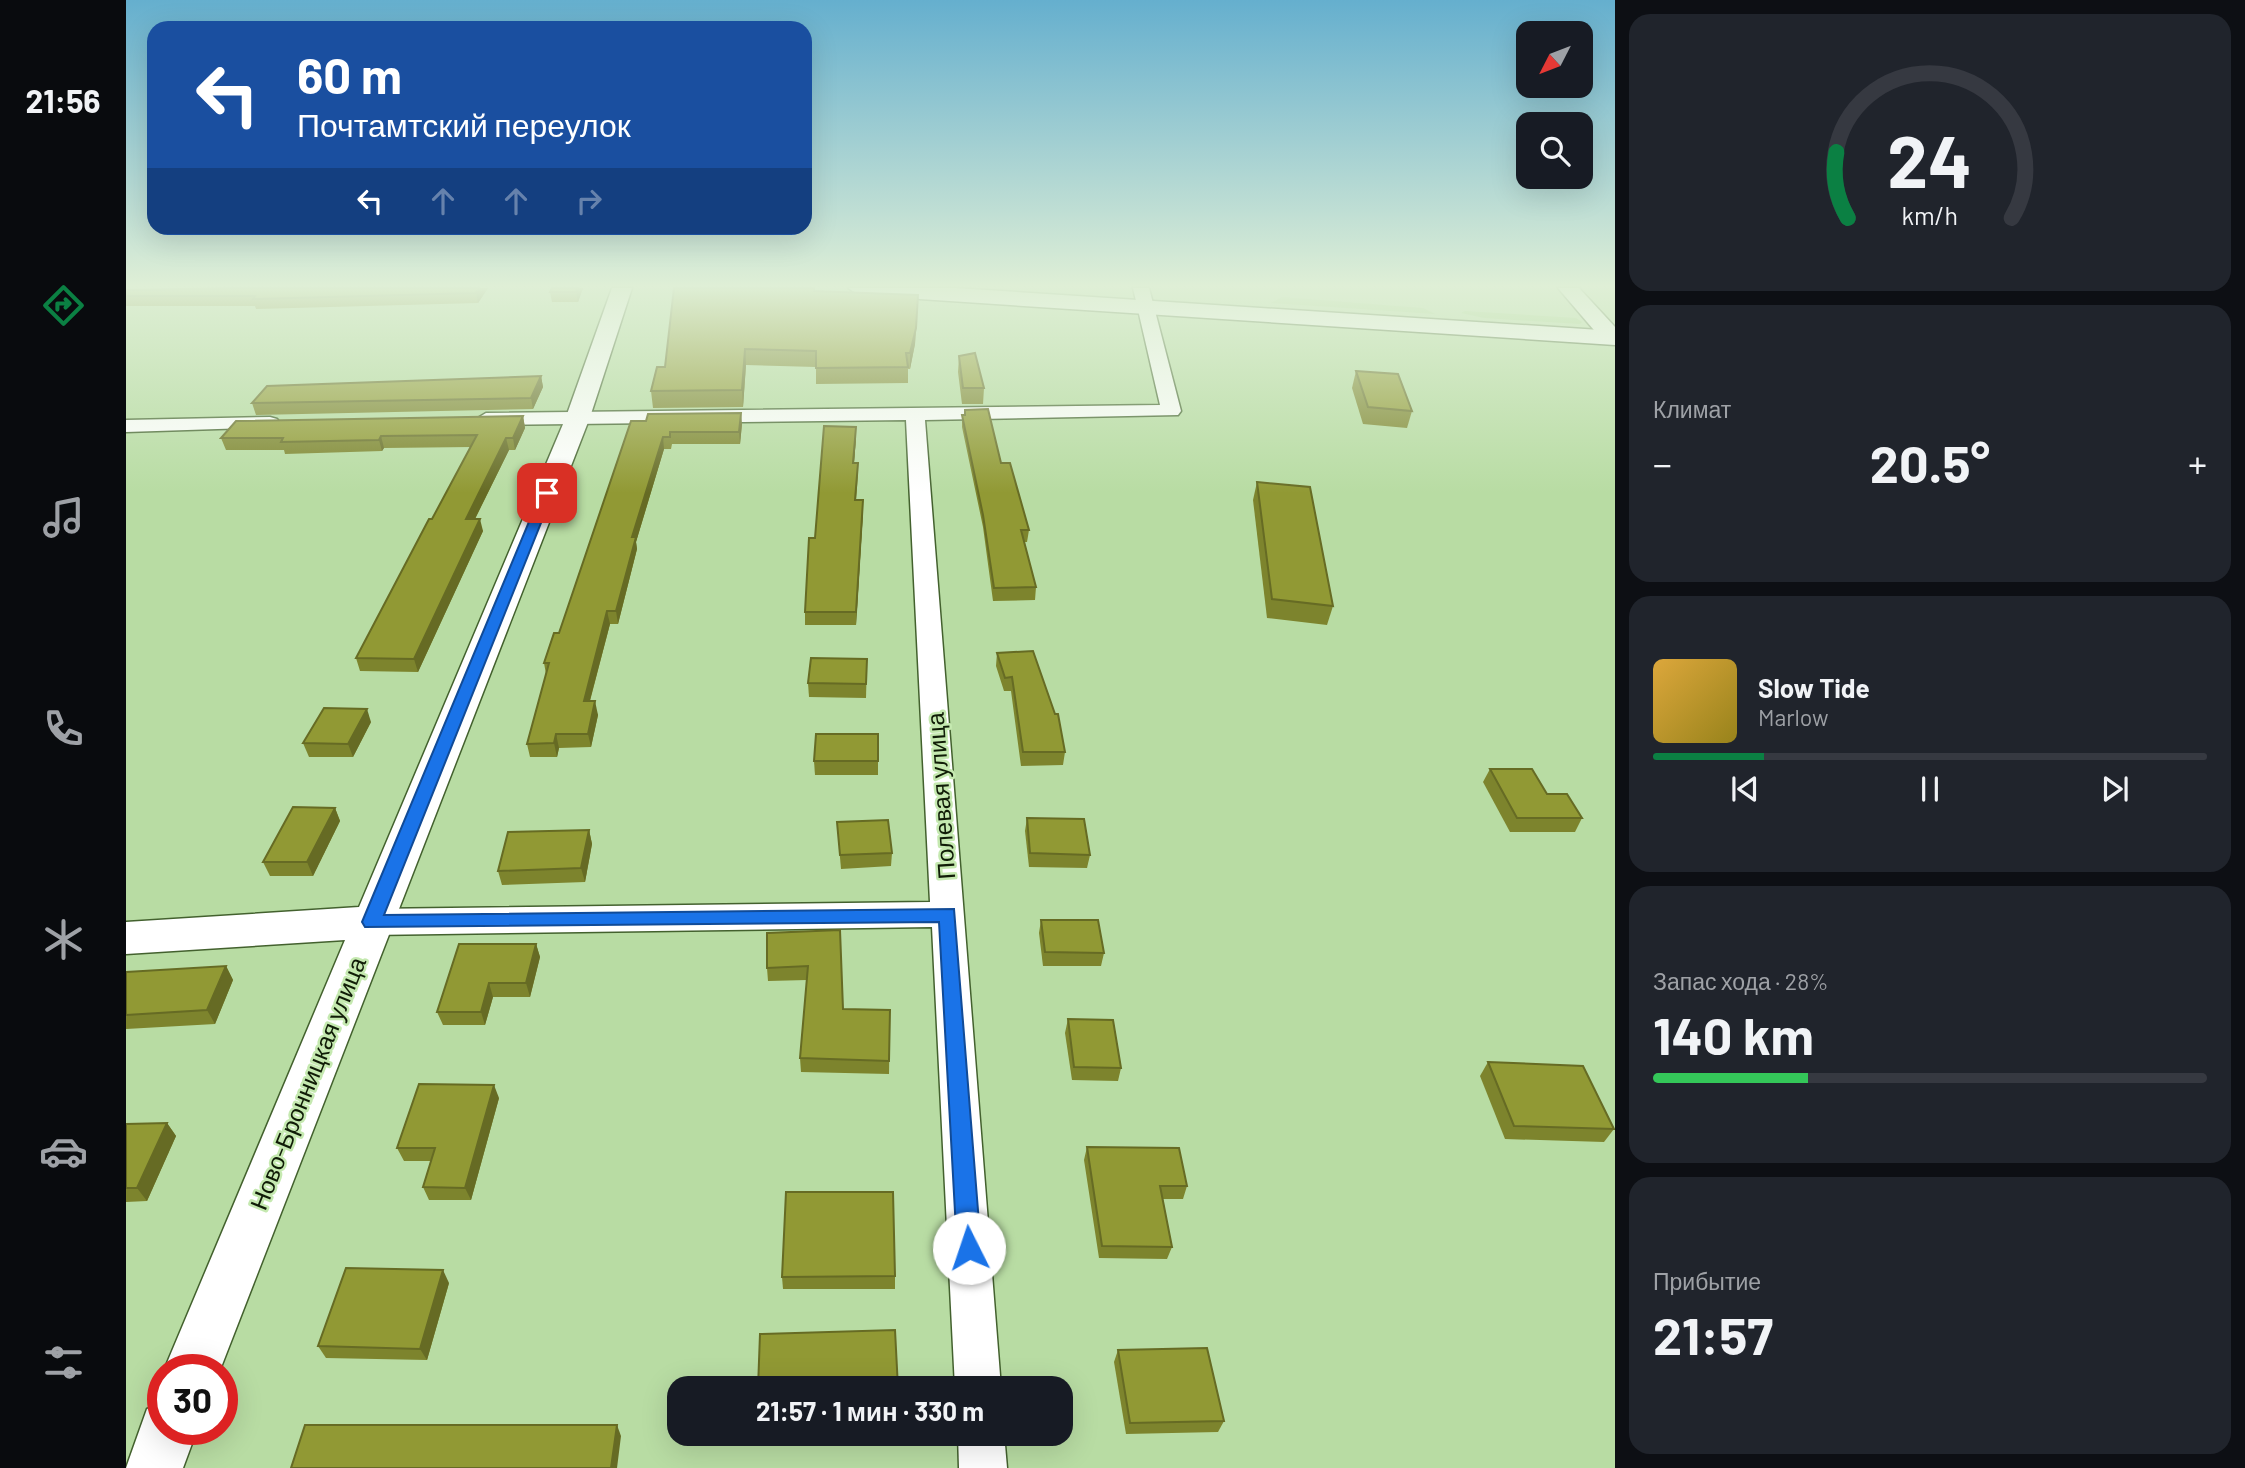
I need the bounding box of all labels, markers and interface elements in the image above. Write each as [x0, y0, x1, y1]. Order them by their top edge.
north arrow [1516, 21, 1592, 98]
map controls [1516, 21, 1593, 189]
text: 60 m [297, 45, 402, 104]
icon: left [182, 49, 273, 140]
text: 21:56 [25, 81, 101, 119]
text: Почтамтский переулок [297, 105, 631, 143]
button: search [1516, 112, 1593, 189]
text: 24 [1888, 116, 1972, 204]
icon: left [351, 182, 389, 220]
icon: ahead [424, 182, 462, 220]
icon: ahead [497, 182, 535, 220]
icon: right [570, 182, 608, 220]
text: km/h [1902, 200, 1958, 230]
icon: directions [39, 281, 88, 330]
text: Климат [1653, 395, 1731, 423]
text: 20.5° [1870, 431, 1990, 493]
text: − [1653, 440, 1672, 486]
text: + [2188, 440, 2207, 486]
pin [517, 463, 577, 523]
icon: arrive [528, 474, 566, 512]
icon: music [39, 493, 88, 542]
text: Slow Tide [1758, 672, 1870, 703]
text: Marlow [1758, 703, 1829, 731]
icon: phone [39, 704, 88, 753]
street label: Полевая улица [920, 711, 960, 880]
icon: previous [1726, 770, 1764, 808]
icon: pause [1911, 770, 1949, 808]
icon: next [2096, 770, 2134, 808]
icon: climate [39, 915, 88, 964]
street label: Ново-Бронницкая улица [243, 952, 371, 1214]
text: Запас хода · 28% [1653, 967, 1829, 995]
text: 140 km [1653, 1003, 1814, 1065]
icon: car [39, 1127, 88, 1176]
position arrow [932, 1211, 1006, 1285]
text: Прибытие [1653, 1267, 1761, 1295]
text: 21:57 [1653, 1303, 1773, 1365]
icon: filters [39, 1338, 88, 1387]
speed limit sign: 30 [147, 1354, 238, 1445]
text: 21:57 · 1 мин · 330 m [756, 1395, 984, 1426]

